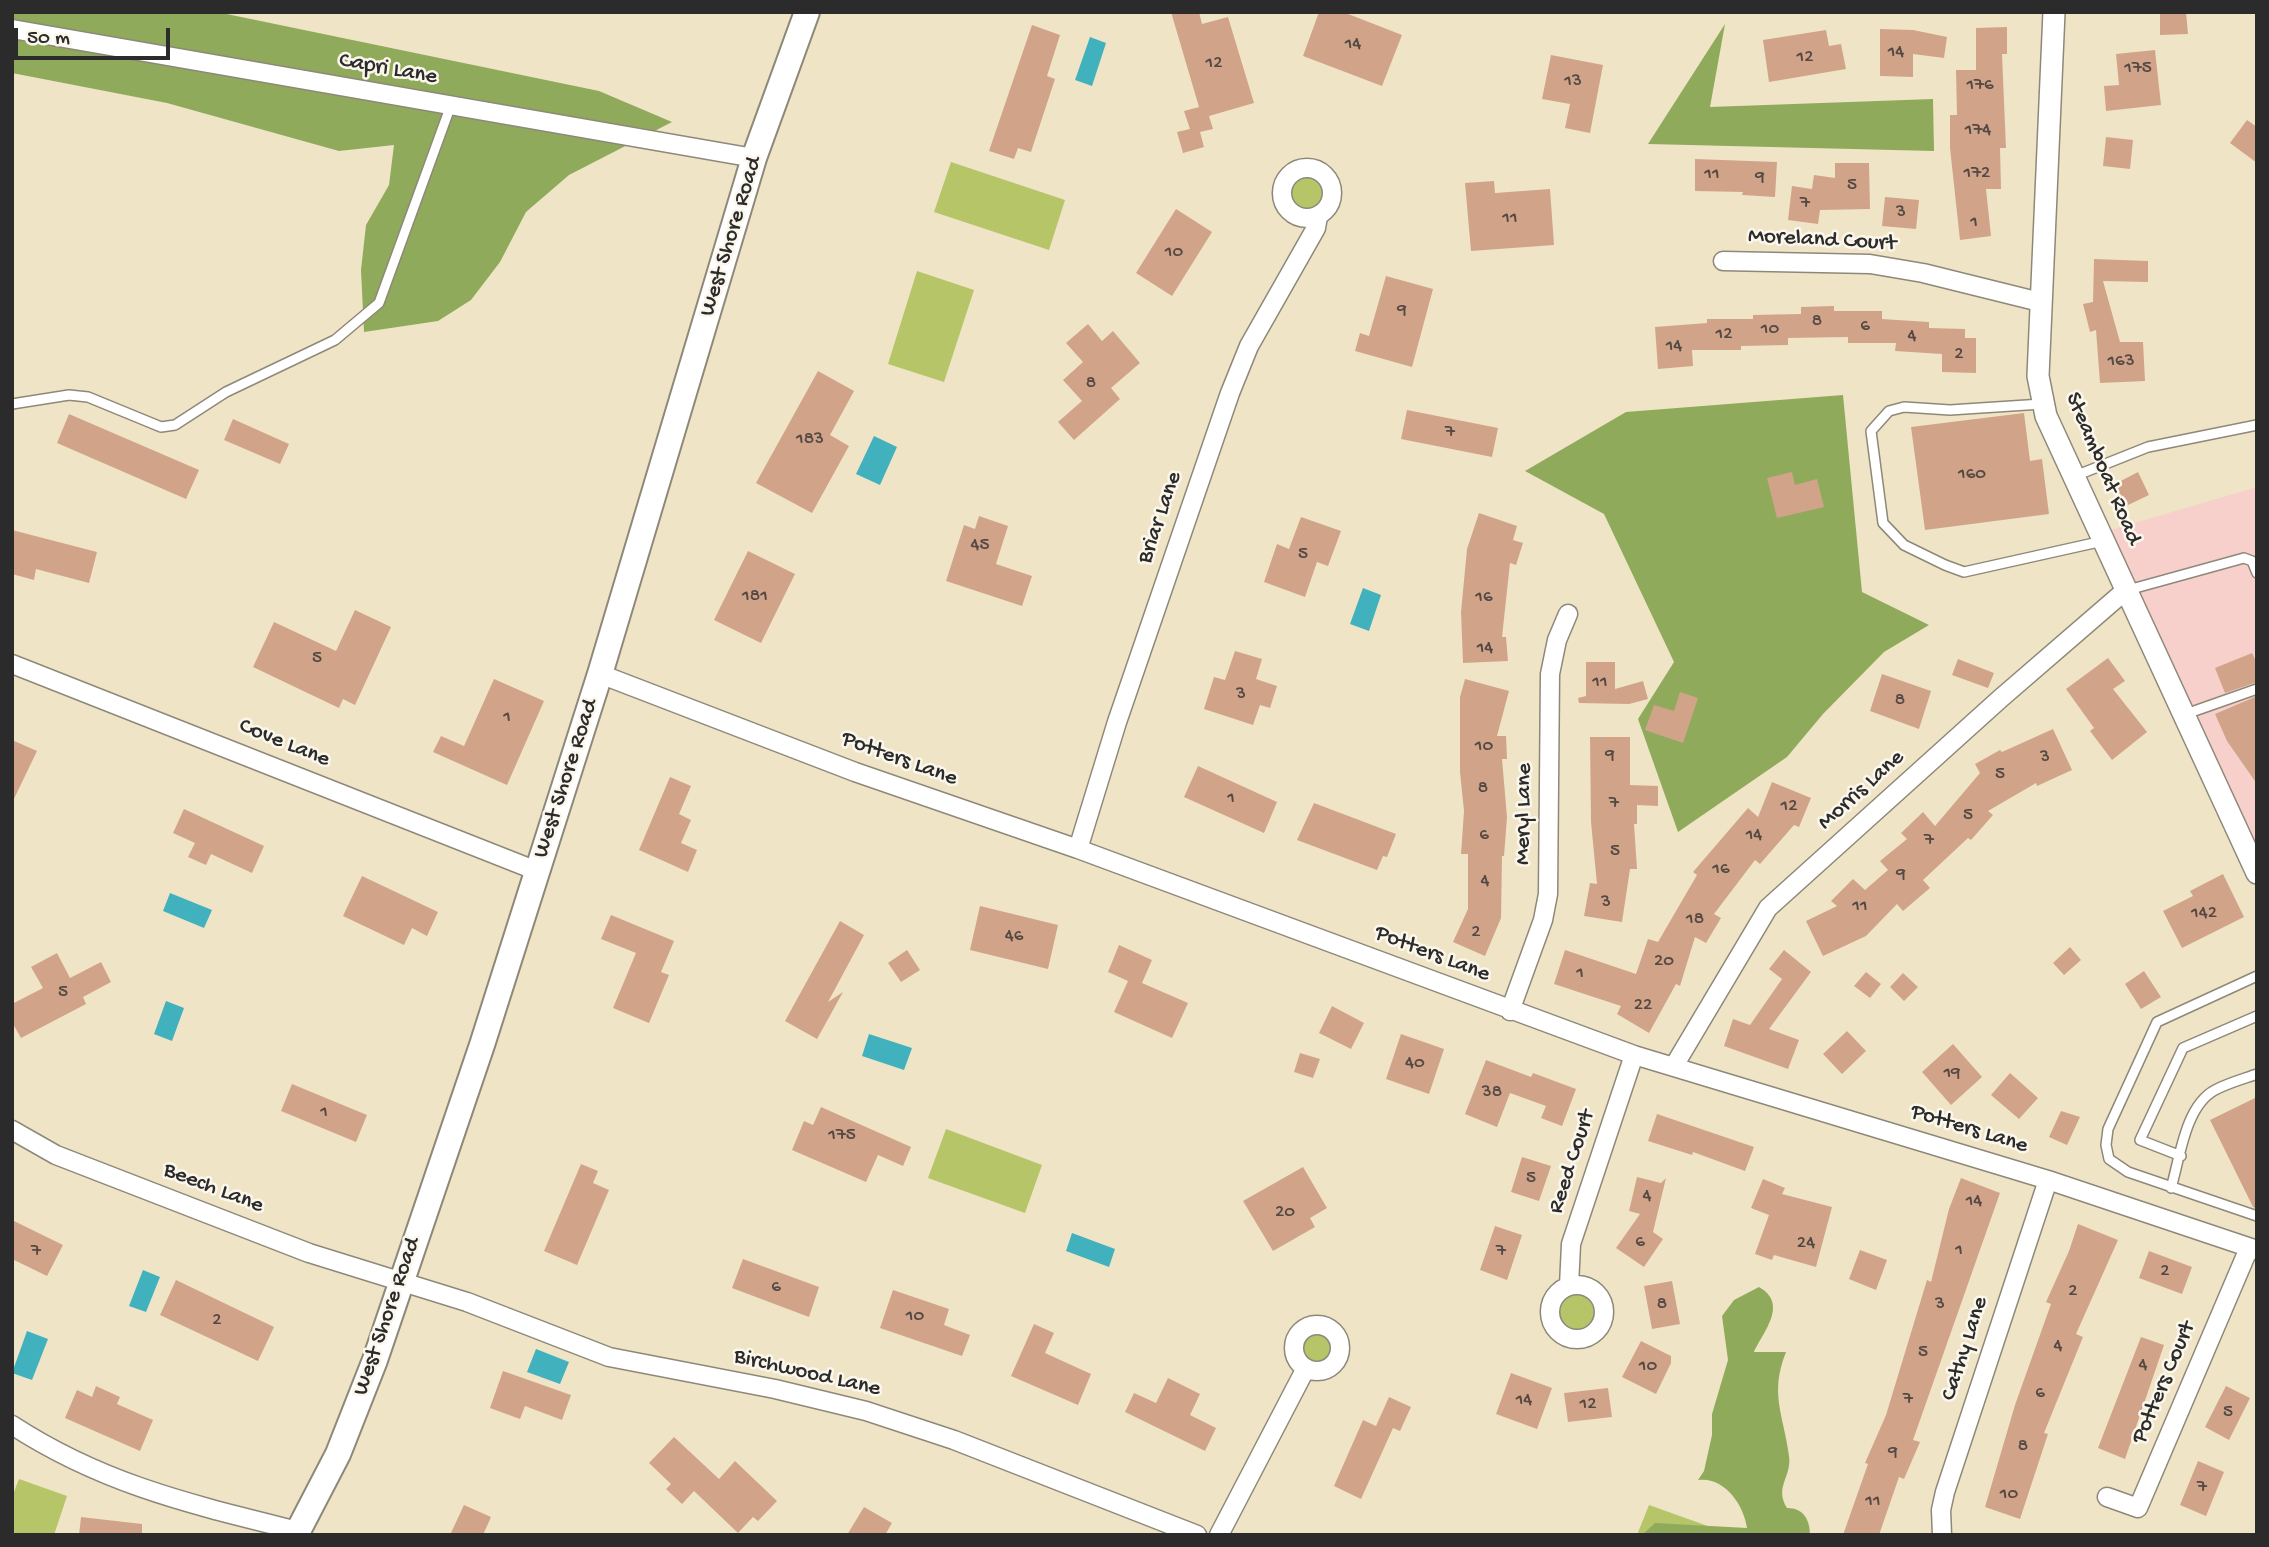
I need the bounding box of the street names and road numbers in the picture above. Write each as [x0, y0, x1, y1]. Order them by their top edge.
street label: Capri Lane [337, 48, 439, 92]
street label: West Shore Road [695, 154, 769, 320]
street label: Moreland Court [1747, 223, 1897, 259]
street label: Steamboat Road [2057, 389, 2147, 549]
street label: Briar Lane [1132, 468, 1190, 568]
street label: West Shore Road [528, 696, 606, 862]
street label: Cove Lane [234, 713, 334, 775]
street label: Potters Lane [837, 726, 961, 794]
street label: Morris Lane [1813, 745, 1911, 837]
street label: Meryl Lane [1510, 763, 1540, 865]
street label: Potters Lane [1370, 920, 1494, 990]
street label: Potters Lane [1907, 1099, 2031, 1161]
street label: Reed Court [1543, 1107, 1603, 1217]
street label: Beech Lane [159, 1157, 267, 1221]
street label: West Shore Road [348, 1234, 428, 1400]
street label: Cathy Lane [1936, 1294, 1996, 1404]
street label: Potters Court [2127, 1318, 2203, 1448]
street label: Birchwood Lane [731, 1344, 883, 1404]

